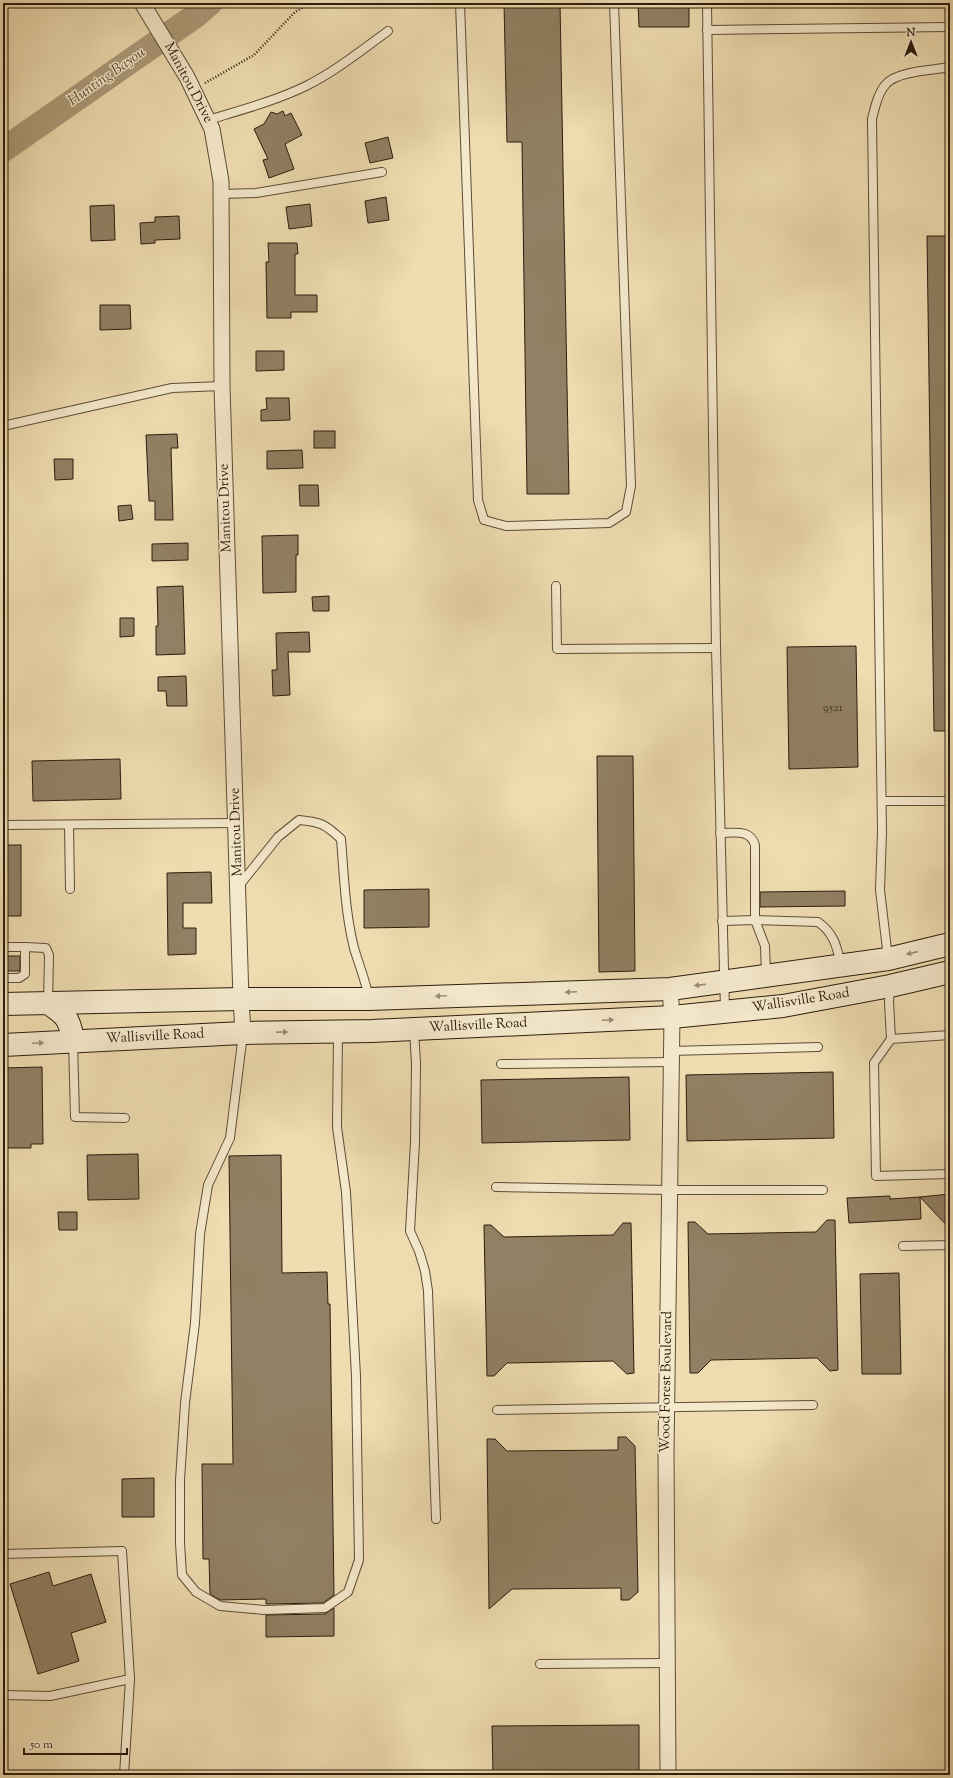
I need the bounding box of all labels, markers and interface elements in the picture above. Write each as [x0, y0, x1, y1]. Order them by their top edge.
north arrow [891, 22, 931, 62]
text: N [906, 25, 916, 41]
street label: Manitou Drive [158, 39, 218, 127]
water label: Hunting Bayou [64, 42, 150, 112]
street label: Manitou Drive [214, 463, 238, 553]
house number: 9521 [823, 699, 843, 717]
street label: Manitou Drive [225, 787, 249, 877]
one-way arrow [906, 951, 918, 957]
one-way arrow [694, 982, 707, 988]
street label: Wallisville Road [751, 983, 851, 1019]
one-way arrow [564, 989, 577, 995]
one-way arrow [434, 993, 447, 999]
street label: Wallisville Road [428, 1013, 528, 1039]
one-way arrow [602, 1017, 615, 1023]
street label: Wallisville Road [105, 1024, 205, 1050]
one-way arrow [276, 1029, 289, 1035]
one-way arrow [32, 1039, 44, 1046]
street label: Wood Forest Boulevard [656, 1311, 678, 1453]
scale bar [24, 1730, 127, 1756]
text: 50 m [29, 1736, 53, 1754]

